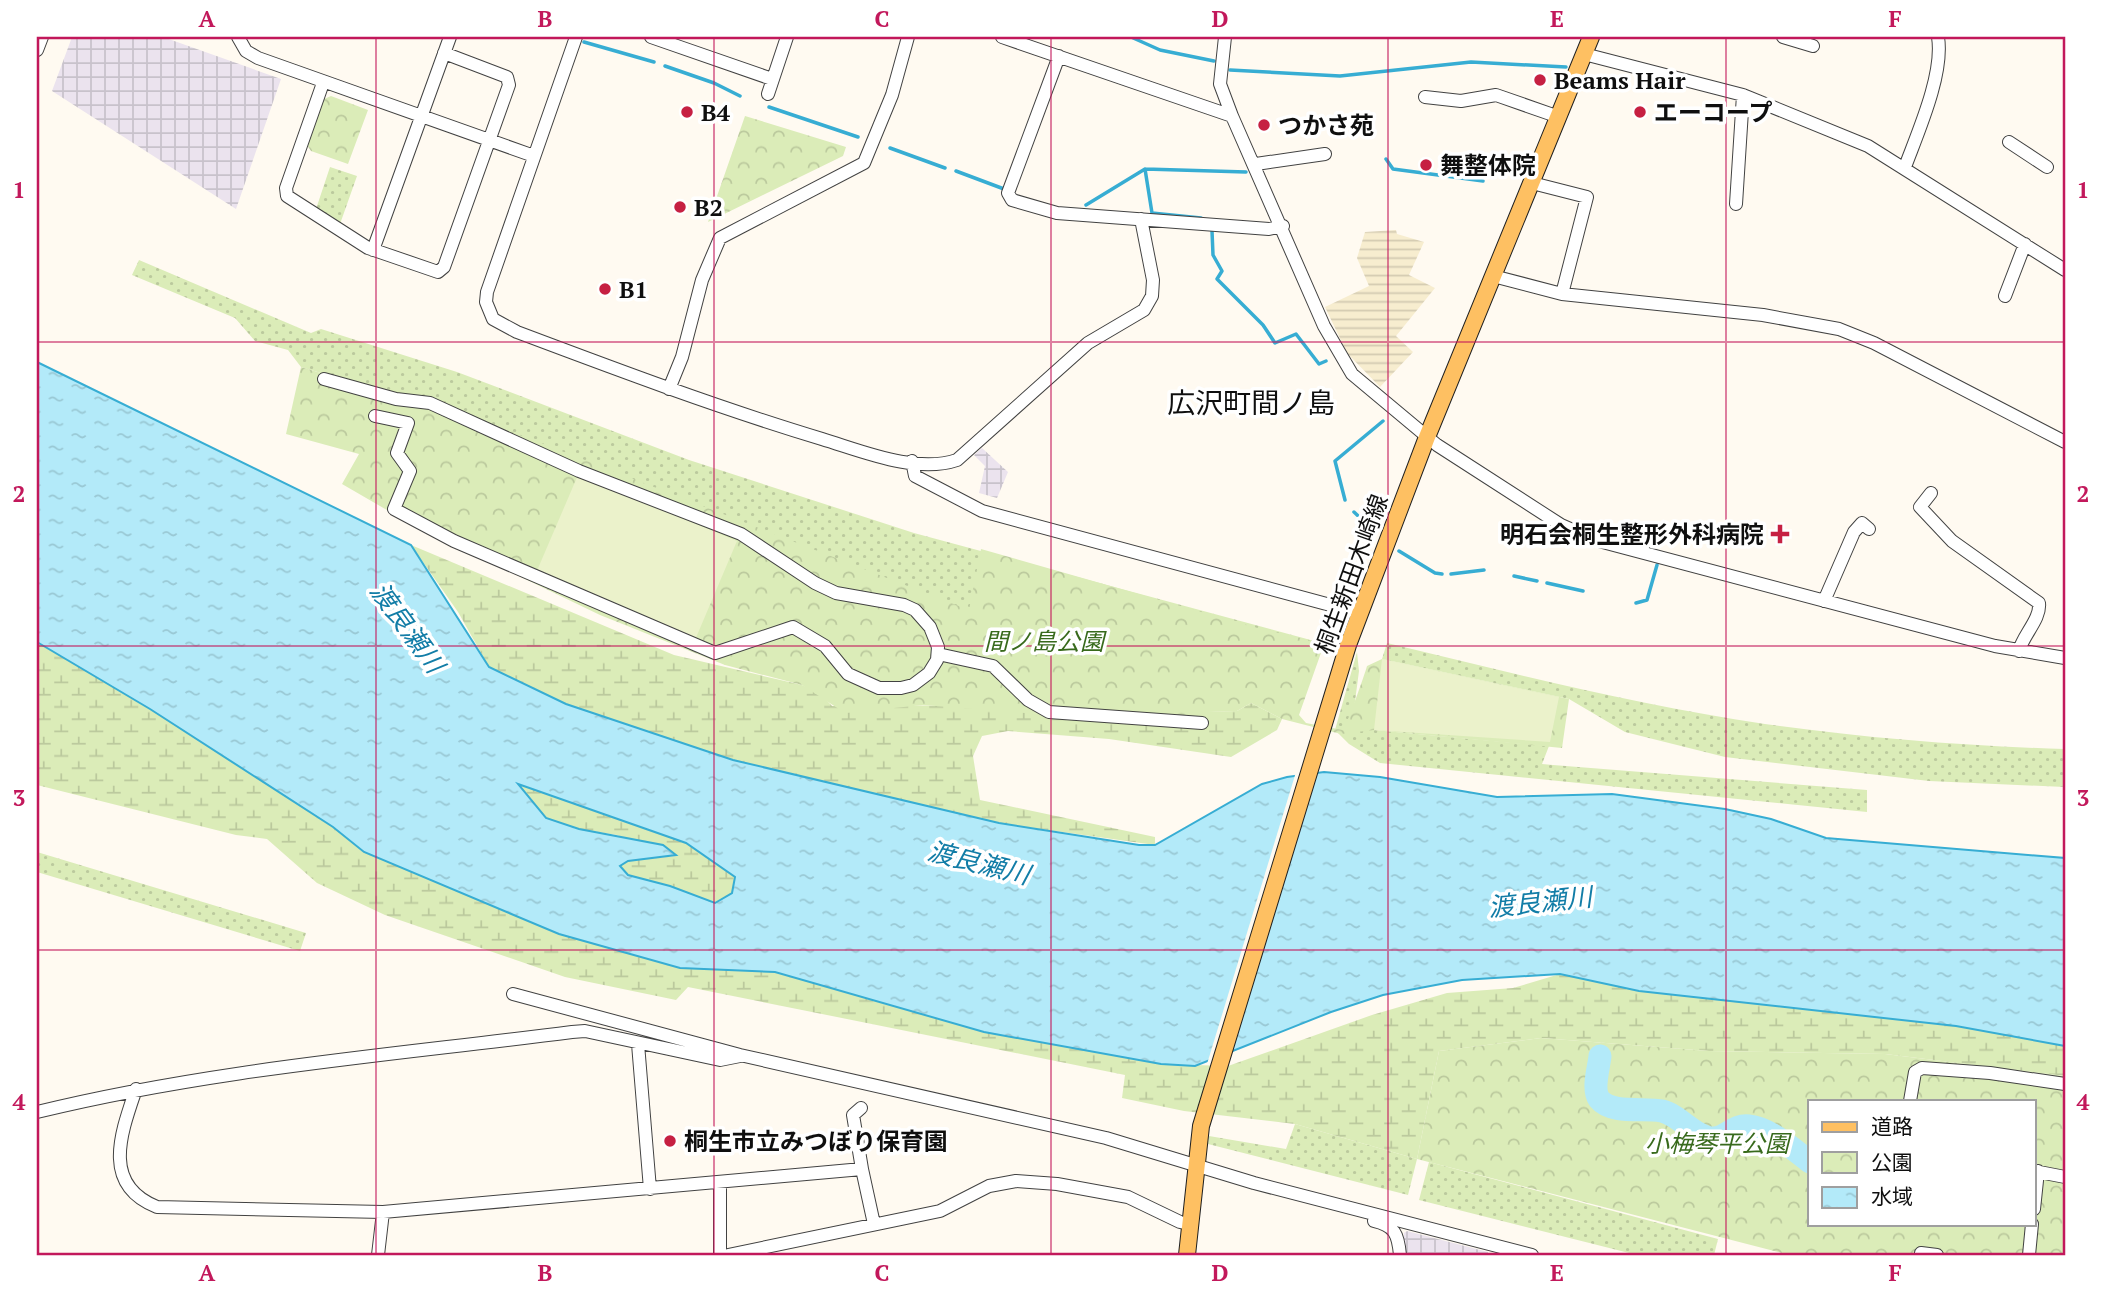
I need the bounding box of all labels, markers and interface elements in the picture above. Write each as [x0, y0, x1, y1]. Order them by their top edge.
text: A [199, 3, 216, 34]
text: B [538, 3, 553, 34]
text: C [875, 3, 890, 34]
text: D [1212, 3, 1229, 34]
text: E [1550, 3, 1564, 34]
text: F [1888, 3, 1902, 34]
place label: Beams Hair [1554, 64, 1686, 96]
marker: Beams Hair [1532, 72, 1548, 88]
place label: B4 [701, 96, 731, 128]
place label: エーコープ [1654, 96, 1773, 128]
marker: B4 [679, 104, 695, 120]
marker: エーコープ [1632, 104, 1648, 120]
place label: つかさ苑 [1278, 109, 1374, 141]
marker: つかさ苑 [1256, 117, 1272, 133]
place label: 舞整体院 [1440, 149, 1536, 181]
marker: 舞整体院 [1418, 157, 1434, 173]
text: 1 [13, 174, 26, 205]
text: 1 [2077, 174, 2090, 205]
place label: B2 [694, 191, 723, 223]
marker: B2 [672, 199, 688, 215]
place label: B1 [619, 273, 648, 305]
marker: B1 [597, 281, 613, 297]
district label: 広沢町間ノ島 [1167, 384, 1335, 421]
text: 2 [13, 478, 26, 509]
text: 2 [2077, 478, 2090, 509]
street label: 桐生新田木崎線 [1307, 490, 1395, 658]
place label: 明石会桐生整形外科病院 [1500, 518, 1764, 550]
marker: 明石会桐生整形外科病院 [1770, 524, 1790, 544]
water label: 渡良瀬川 [364, 575, 454, 681]
park label: 間ノ島公園 [984, 625, 1107, 657]
text: 3 [13, 782, 26, 813]
text: 3 [2077, 782, 2090, 813]
water label: 渡良瀬川 [924, 833, 1036, 892]
water label: 渡良瀬川 [1487, 878, 1596, 923]
text: 4 [13, 1086, 26, 1117]
text: 4 [2077, 1086, 2090, 1117]
legend [1808, 1100, 2036, 1226]
text: 道路 [1871, 1112, 1913, 1140]
place label: 桐生市立みつぼり保育園 [684, 1125, 948, 1157]
park label: 小梅琴平公園 [1645, 1127, 1792, 1159]
marker: 桐生市立みつぼり保育園 [662, 1133, 678, 1149]
text: 公園 [1871, 1148, 1913, 1176]
text: 水域 [1871, 1182, 1913, 1210]
text: A [199, 1257, 216, 1288]
text: B [538, 1257, 553, 1288]
text: C [875, 1257, 890, 1288]
text: D [1212, 1257, 1229, 1288]
text: E [1550, 1257, 1564, 1288]
text: F [1888, 1257, 1902, 1288]

